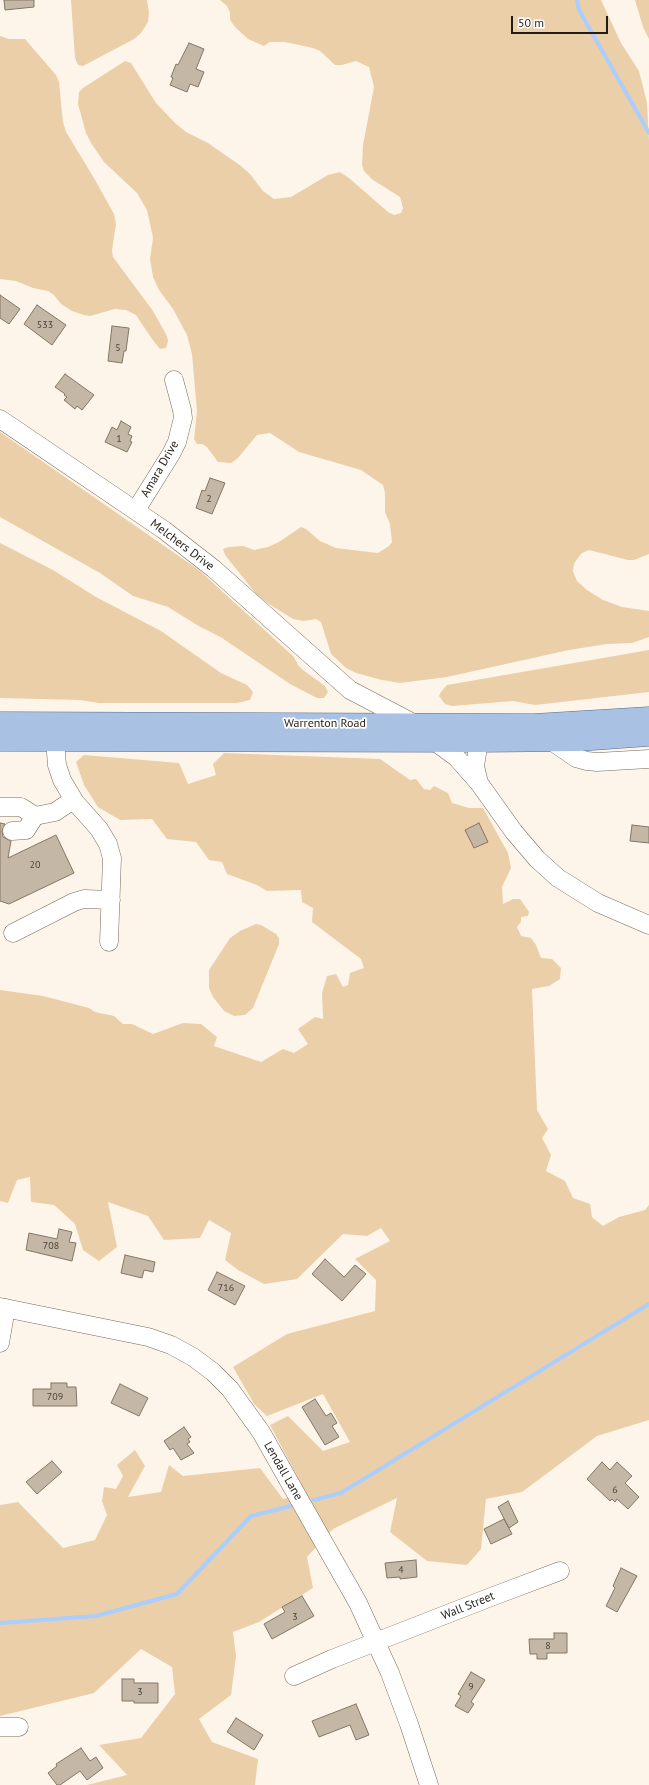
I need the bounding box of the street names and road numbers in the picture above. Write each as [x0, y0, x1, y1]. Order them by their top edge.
street label: Amara Drive [138, 438, 182, 500]
street label: Melchers Drive [147, 516, 217, 574]
street label: Warrenton Road [284, 717, 366, 731]
street label: Lendall Lane [260, 1439, 306, 1503]
street label: Wall Street [439, 1589, 497, 1623]

